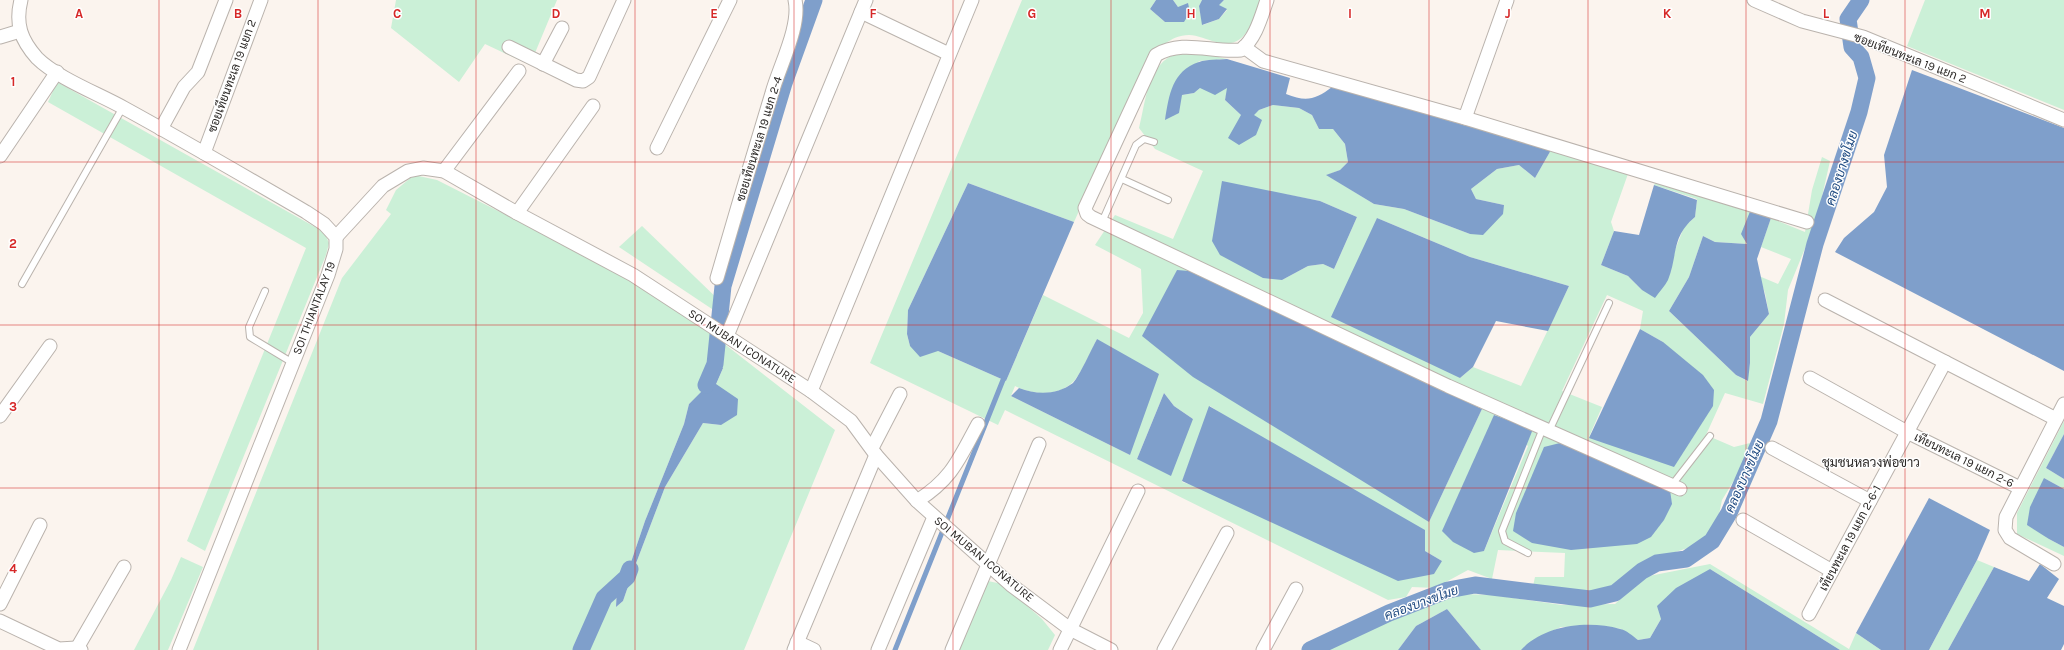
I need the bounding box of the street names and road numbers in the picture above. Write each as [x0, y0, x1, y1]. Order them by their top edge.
street label: ซอยเทียนทะเล 19 แยก 2 [204, 17, 259, 135]
street label: ซอยเทียนทะเล 19 แยก 2 [1852, 29, 1969, 86]
street label: ซอยเทียนทะเล 19 แยก 2-4 [732, 74, 785, 203]
street label: SOI THIANTALAY 19 [290, 259, 338, 357]
street label: SOI MUBAN ICONATURE [686, 306, 798, 386]
street label: เทียนทะเล 19 แยก 2-6 [1912, 429, 2017, 490]
street label: เทียนทะเล 19 แยก 2-6-1 [1815, 482, 1884, 593]
street label: SOI MUBAN ICONATURE [931, 513, 1037, 605]

